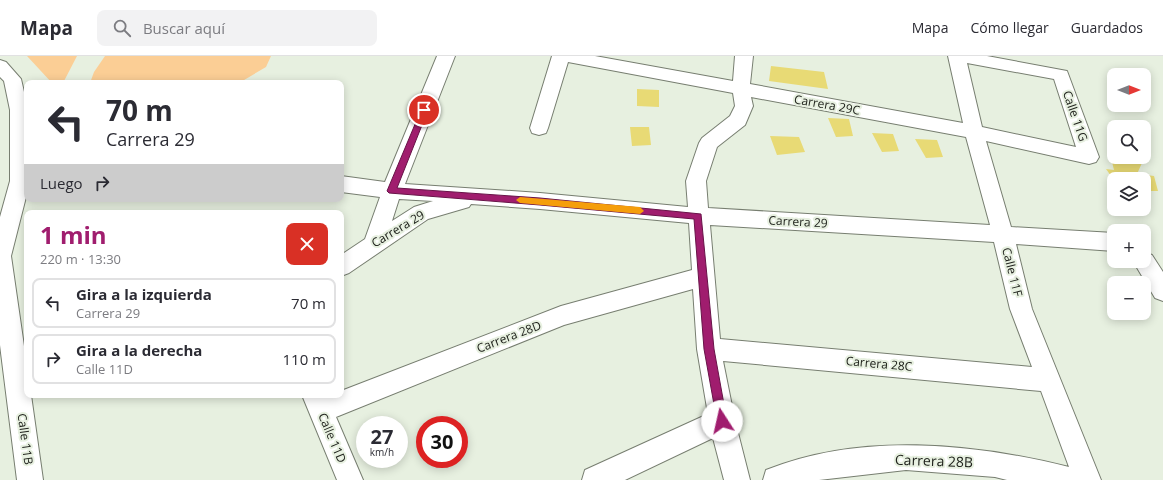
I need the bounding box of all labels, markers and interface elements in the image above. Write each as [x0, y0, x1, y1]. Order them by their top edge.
search box [97, 10, 377, 46]
text: Mapa [20, 15, 73, 41]
icon: search [111, 17, 133, 39]
text: Buscar aquí [143, 18, 225, 38]
text: Mapa [912, 18, 948, 37]
text: Cómo llegar [970, 18, 1049, 37]
text: Guardados [1071, 18, 1143, 37]
north arrow [1107, 68, 1151, 112]
map controls [1107, 68, 1151, 320]
street label: Calle 11G [1059, 88, 1092, 143]
street label: Carrera 29C [793, 90, 862, 119]
text: 70 m [106, 91, 173, 129]
pin [407, 93, 441, 127]
icon: left [40, 96, 92, 148]
icon: arrive [413, 99, 435, 121]
button: search [1107, 120, 1151, 164]
text: Carrera 29 [106, 127, 195, 151]
icon: right [91, 172, 113, 194]
button: layers [1107, 172, 1151, 216]
text: Luego [40, 173, 83, 193]
street label: Carrera 29 [368, 206, 428, 251]
street label: Carrera 29 [768, 211, 828, 232]
text: 1 min [40, 218, 107, 251]
button: close [286, 223, 328, 265]
button: + [1107, 224, 1151, 268]
street label: Calle 11F [998, 246, 1027, 298]
text: 220 m · 13:30 [40, 250, 121, 268]
button: − [1107, 276, 1151, 320]
text: Gira a la izquierda [76, 284, 212, 304]
icon: left [42, 292, 64, 314]
text: 70 m [291, 293, 326, 313]
text: Carrera 29 [76, 304, 140, 322]
street label: Carrera 28D [474, 316, 544, 357]
text: Gira a la derecha [76, 340, 202, 360]
icon: right [42, 348, 64, 370]
text: 110 m [282, 349, 326, 369]
street label: Carrera 28C [845, 352, 913, 375]
text: Calle 11D [76, 360, 133, 378]
position arrow [701, 400, 743, 442]
street label: Calle 11D [314, 410, 351, 465]
street label: Calle 11B [13, 412, 38, 466]
speed limit sign: 30 [416, 416, 468, 468]
text: 27 [371, 423, 393, 450]
text: km/h [370, 445, 394, 459]
street label: Carrera 28B [895, 450, 973, 471]

